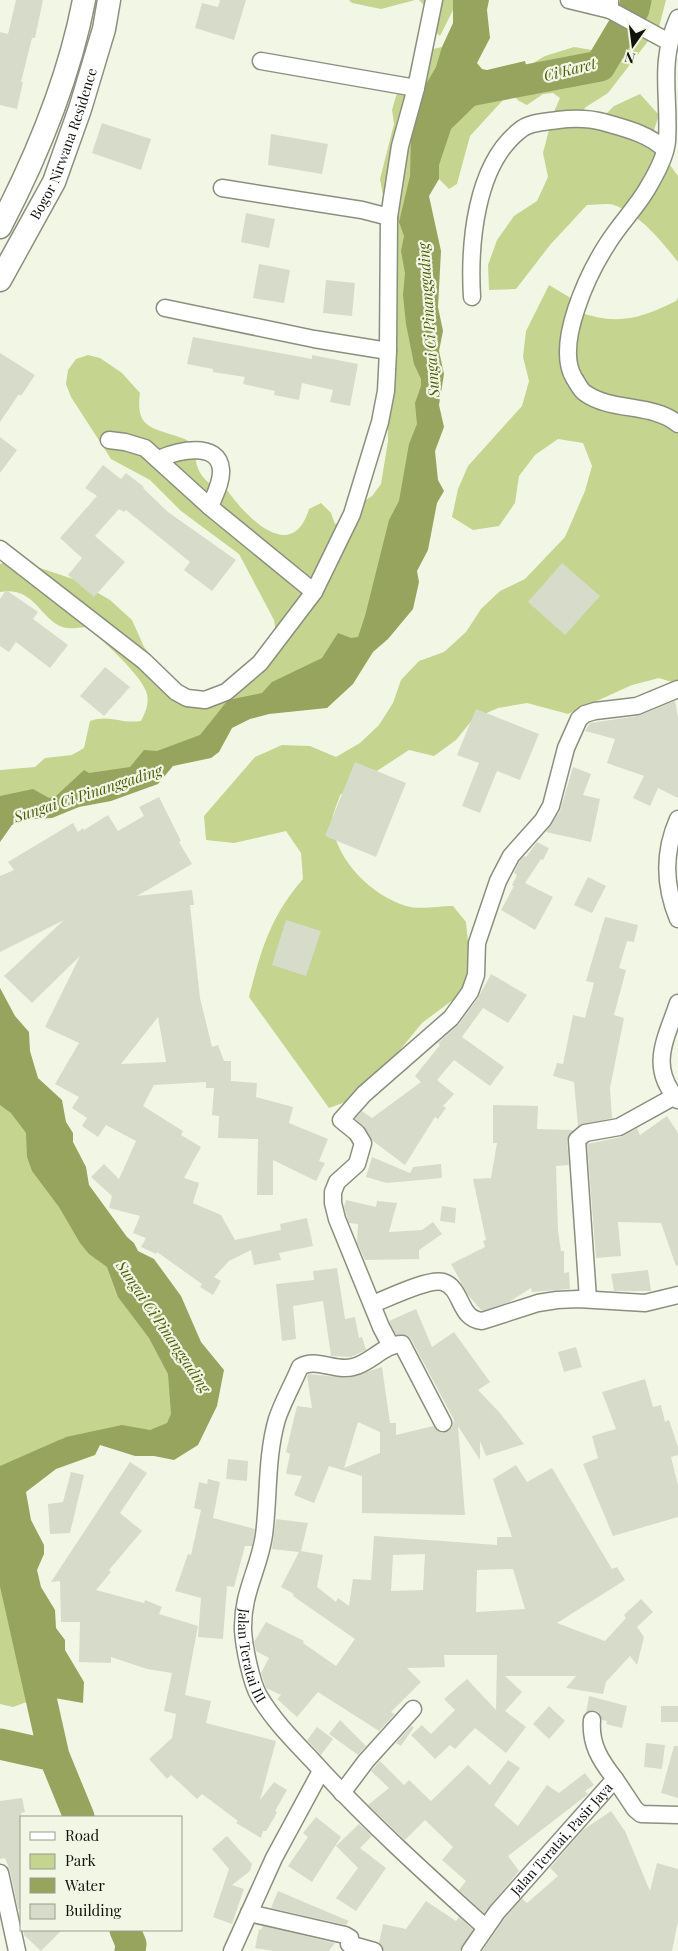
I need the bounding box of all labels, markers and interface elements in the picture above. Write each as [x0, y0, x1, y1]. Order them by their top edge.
north arrow [608, 20, 658, 70]
text: N [623, 48, 637, 69]
water label: Ci Karet [541, 53, 599, 85]
street label: Bogor Nirwana Residence [25, 66, 101, 223]
water label: Sungai Ci Pinanggading [413, 241, 443, 399]
water label: Sungai Ci Pinanggading [10, 759, 166, 827]
water label: Sungai Ci Pinanggading [112, 1256, 216, 1397]
street label: Jalan Teratai III [234, 1606, 271, 1706]
street label: Jalan Teratai, Pasir Jaya [505, 1778, 617, 1900]
legend [20, 1816, 182, 1931]
text: Road [65, 1825, 99, 1845]
text: Park [65, 1850, 97, 1870]
text: Water [64, 1875, 105, 1895]
text: Building [65, 1900, 122, 1920]

